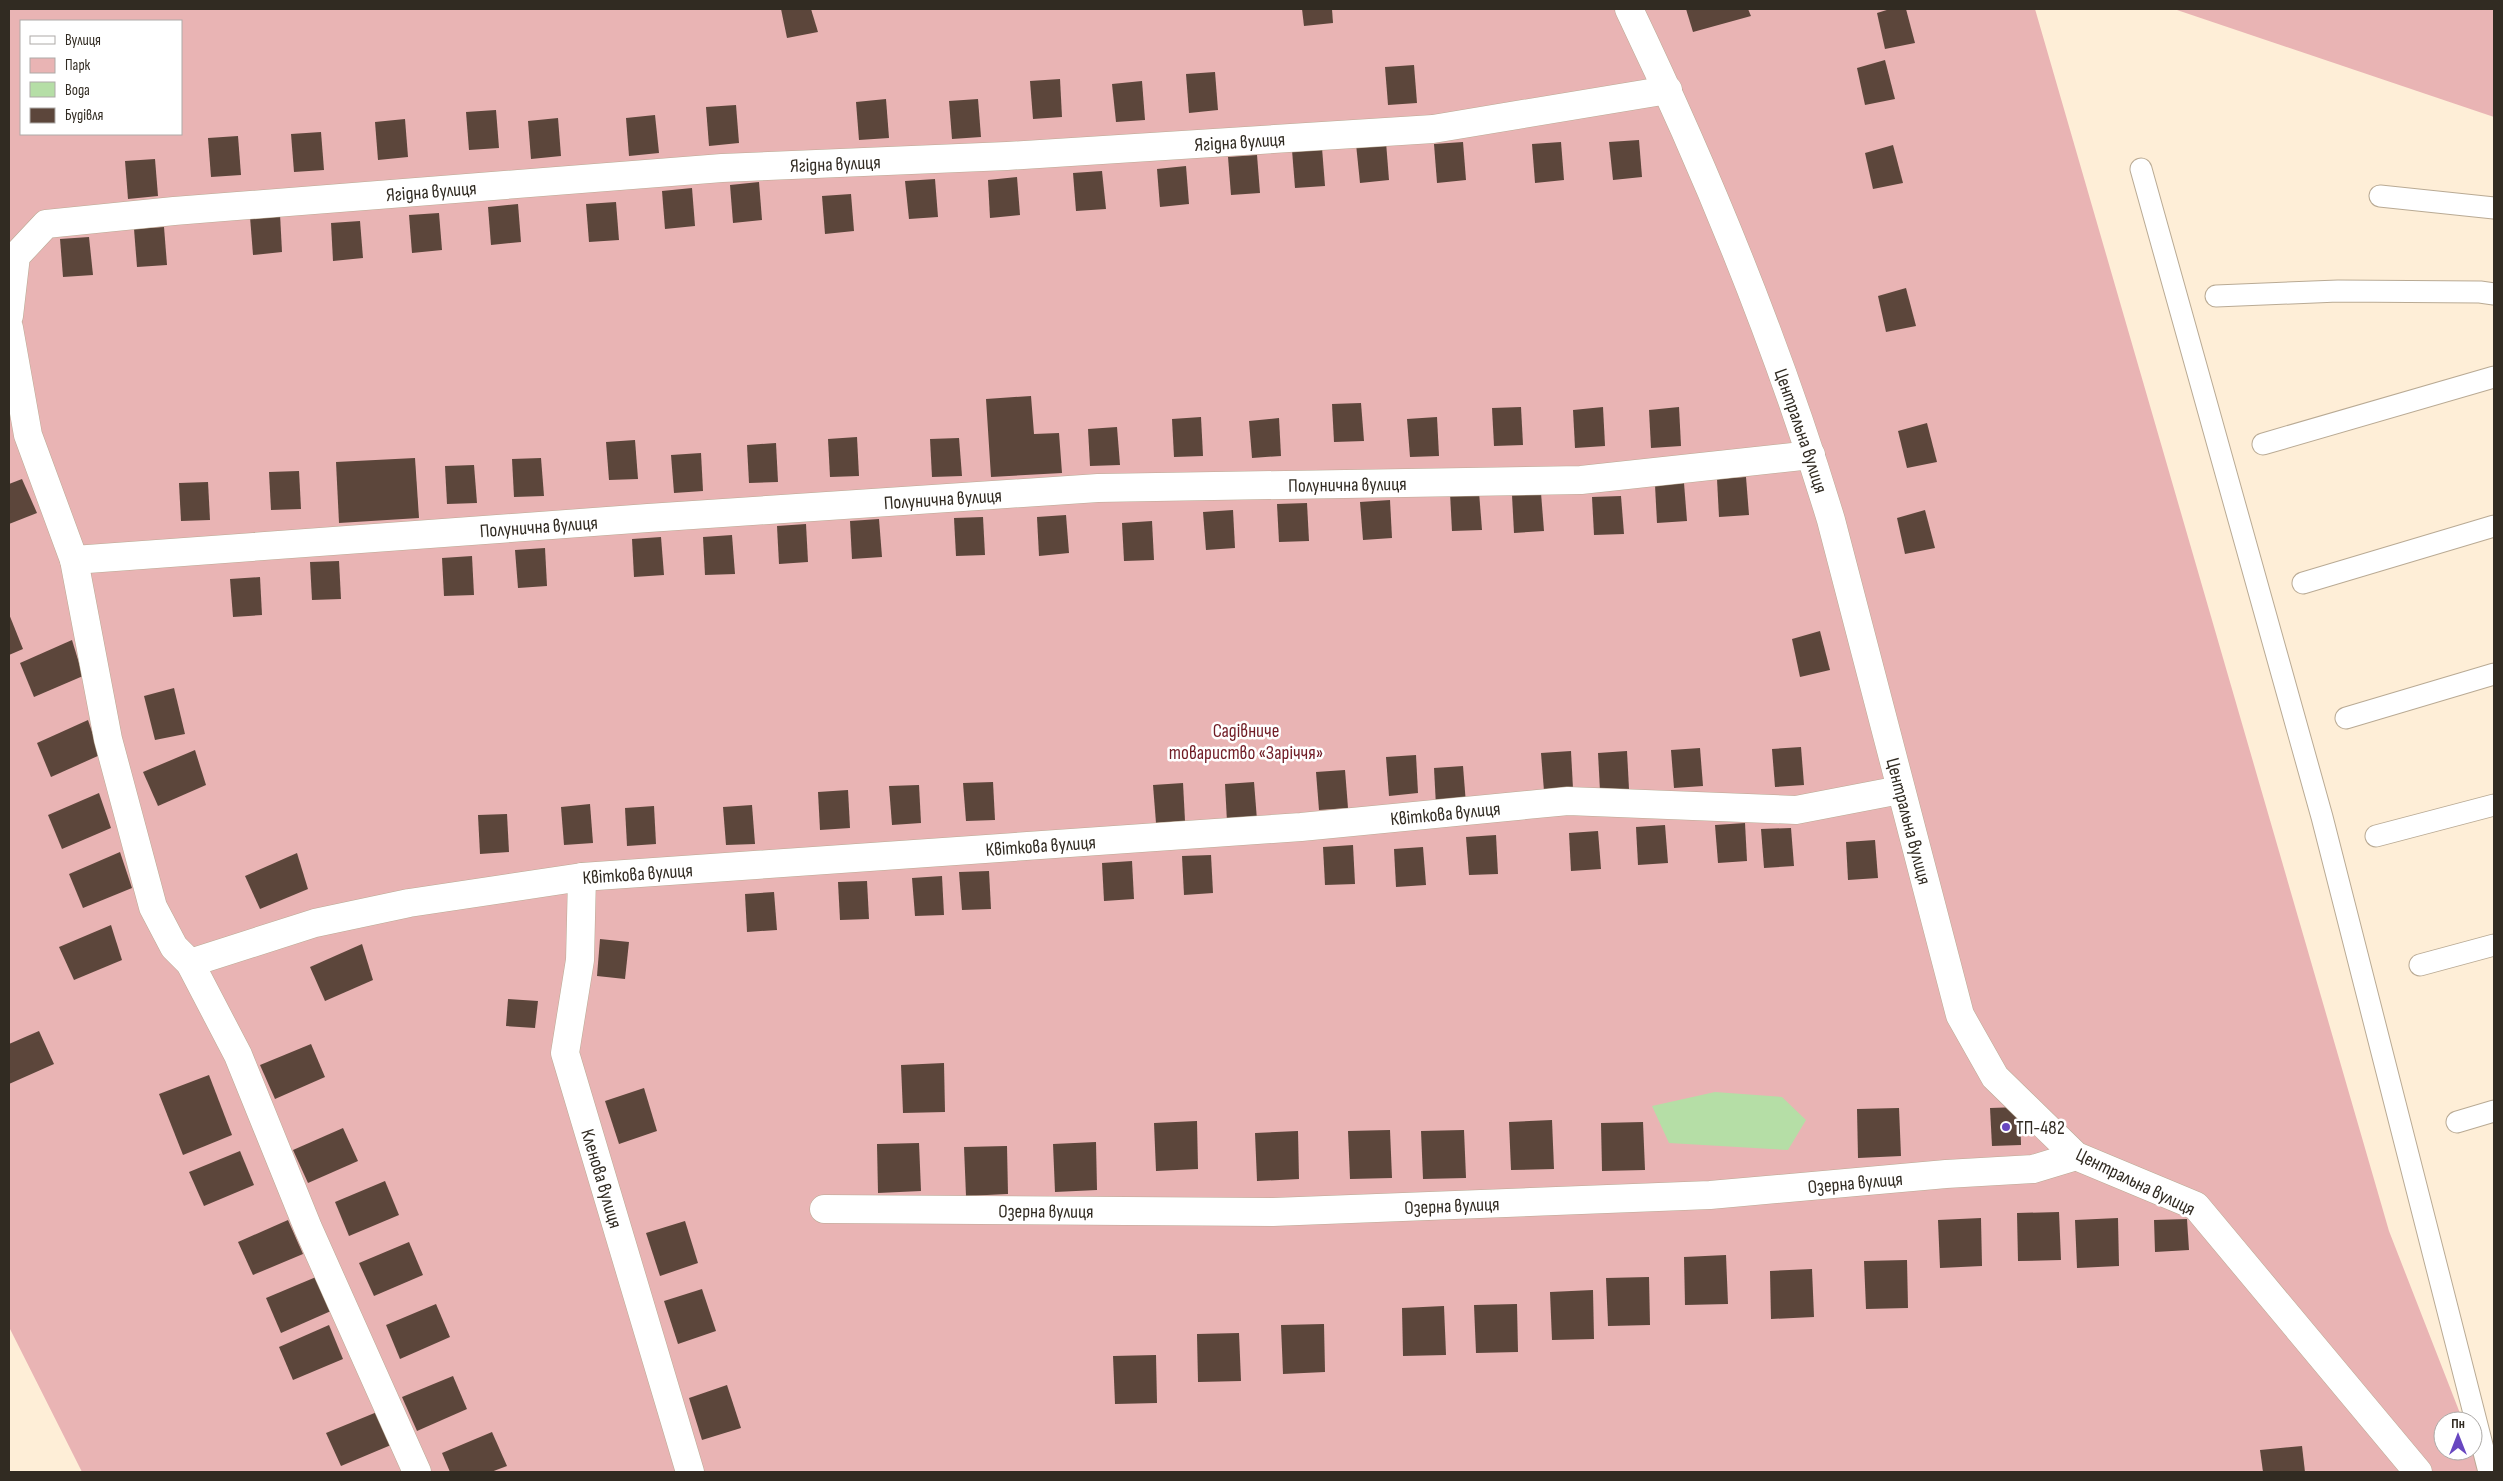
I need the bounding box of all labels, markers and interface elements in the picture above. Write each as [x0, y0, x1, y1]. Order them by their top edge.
legend [20, 20, 182, 135]
text: Вулиця [65, 31, 101, 50]
text: Парк [65, 56, 91, 75]
text: Вода [65, 81, 90, 100]
text: Будівля [65, 106, 104, 125]
street label: Ягідна вулиця [1194, 128, 1286, 157]
street label: Ягідна вулиця [790, 151, 881, 178]
street label: Ягідна вулиця [385, 177, 477, 207]
street label: Центральна вулиця [1769, 366, 1832, 496]
street label: Полунична вулиця [1288, 473, 1407, 498]
street label: Полунична вулиця [883, 484, 1003, 515]
street label: Полунична вулиця [479, 512, 599, 543]
park label: Садівниче товариство «Заріччя» [1169, 720, 1323, 765]
street label: Центральна вулиця [1880, 756, 1936, 887]
street label: Квіткова вулиця [1389, 798, 1501, 831]
street label: Квіткова вулиця [985, 831, 1097, 862]
street label: Квіткова вулиця [582, 859, 694, 890]
place label: ТП-482 [2016, 1117, 2065, 1140]
marker: ТП-482 [2000, 1121, 2012, 1133]
street label: Кленова вулиця [575, 1126, 627, 1231]
street label: Центральна вулиця [2072, 1144, 2199, 1221]
street label: Озерна вулиця [1807, 1168, 1904, 1199]
street label: Озерна вулиця [1404, 1193, 1500, 1220]
street label: Озерна вулиця [998, 1200, 1094, 1224]
north arrow [2433, 1411, 2483, 1461]
text: Пн [2451, 1415, 2465, 1432]

